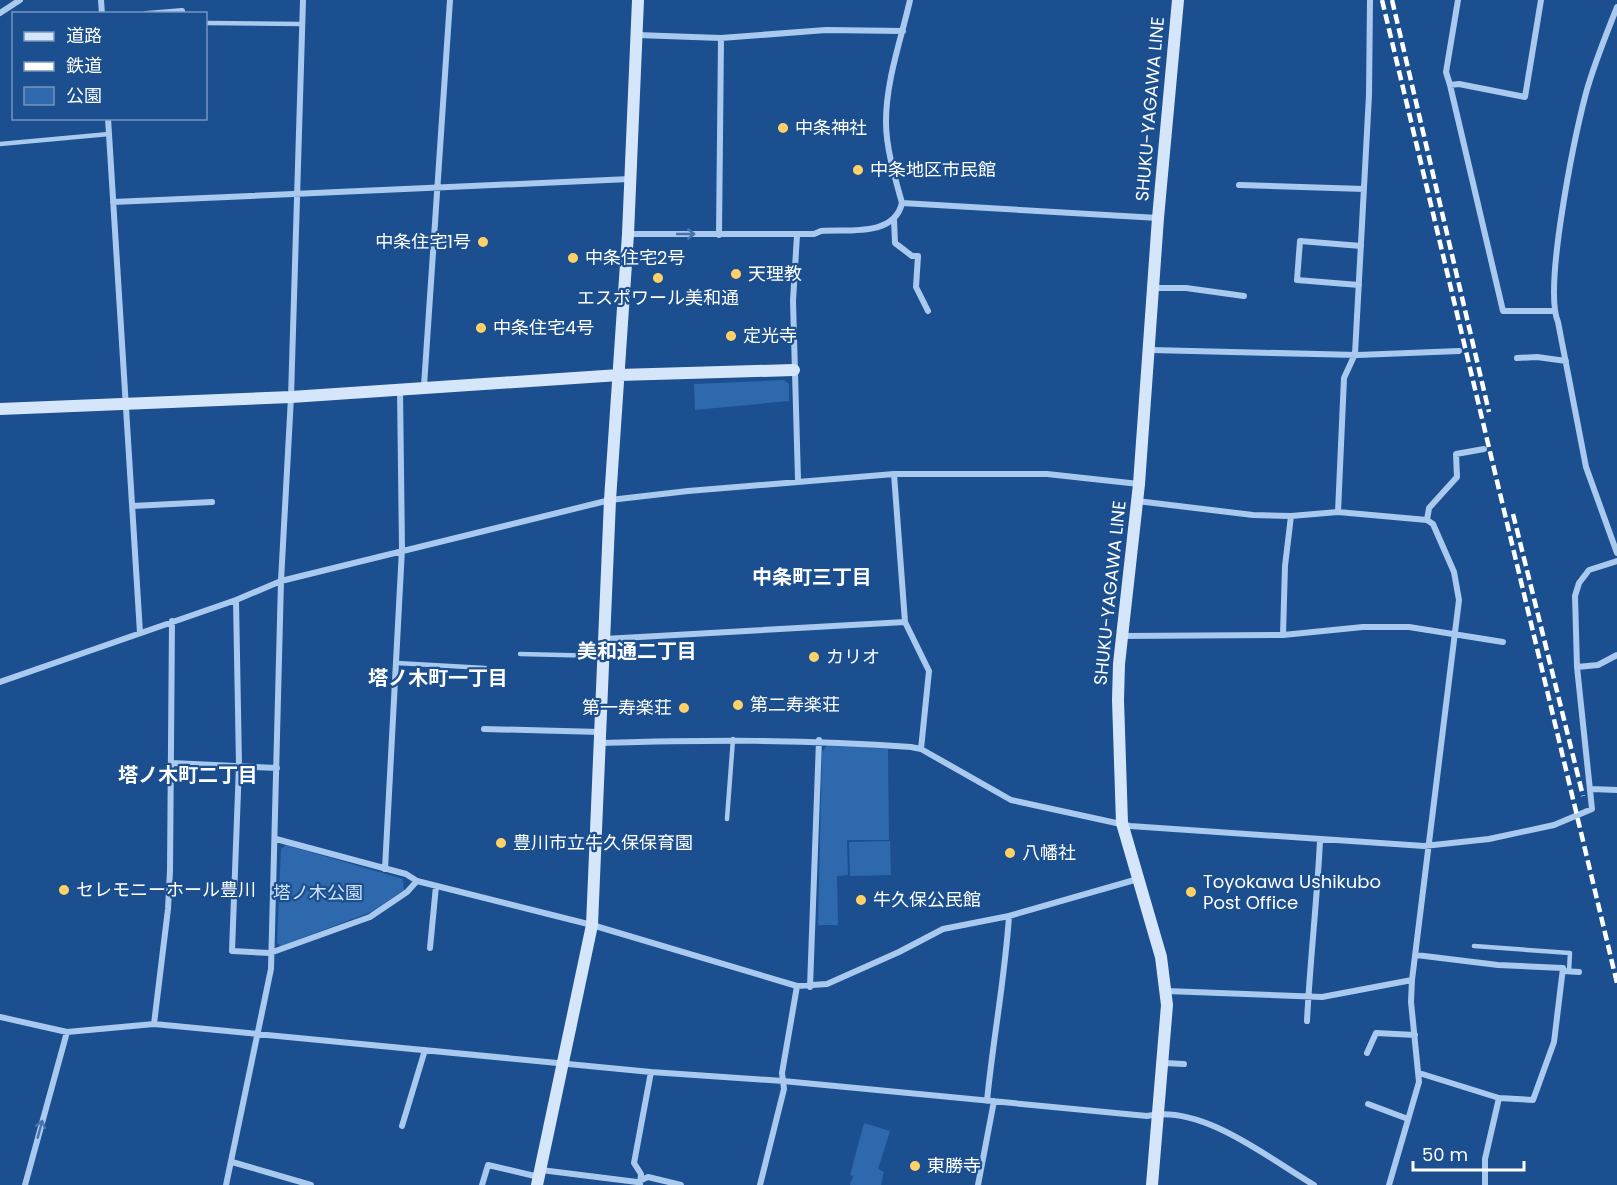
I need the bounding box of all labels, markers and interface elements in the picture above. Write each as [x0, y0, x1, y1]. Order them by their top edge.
legend [12, 12, 207, 120]
street label: SHUKU-YAGAWA LINE [1129, 16, 1170, 202]
text: 道路 [66, 23, 102, 48]
text: 鉄道 [66, 53, 102, 78]
text: 公園 [66, 83, 102, 108]
place label: 中条神社 [795, 115, 867, 140]
marker: 中条神社 [776, 121, 790, 135]
place label: 中条地区市民館 [870, 157, 996, 182]
marker: 中条地区市民館 [851, 163, 865, 177]
place label: 中条住宅1号 [375, 229, 471, 254]
one-way arrow [676, 229, 696, 240]
marker: 中条住宅1号 [476, 235, 490, 249]
place label: 中条住宅2号 [585, 245, 685, 270]
marker: 中条住宅2号 [566, 251, 580, 265]
place label: 天理教 [748, 261, 802, 286]
marker: 天理教 [729, 267, 743, 281]
marker: エスポワール美和通 [651, 271, 665, 285]
place label: エスポワール美和通 [577, 285, 739, 310]
place label: 中条住宅4号 [493, 315, 594, 340]
marker: 中条住宅4号 [474, 321, 488, 335]
place label: 定光寺 [743, 323, 797, 348]
marker: 定光寺 [724, 329, 738, 343]
street label: SHUKU-YAGAWA LINE [1087, 499, 1132, 686]
district label: 中条町三丁目 [752, 563, 872, 591]
district label: 美和通二丁目 [577, 637, 697, 665]
place label: カリオ [826, 644, 880, 669]
marker: カリオ [807, 650, 821, 664]
district label: 塔ノ木町一丁目 [368, 664, 508, 692]
place label: 第二寿楽荘 [750, 692, 840, 717]
place label: 第一寿楽荘 [582, 695, 672, 720]
marker: 第二寿楽荘 [731, 698, 745, 712]
marker: 第一寿楽荘 [677, 701, 691, 715]
district label: 塔ノ木町二丁目 [118, 761, 258, 789]
place label: 豊川市立牛久保保育園 [513, 830, 693, 855]
marker: 豊川市立牛久保保育園 [494, 836, 508, 850]
place label: 八幡社 [1022, 840, 1076, 865]
marker: 八幡社 [1003, 846, 1017, 860]
place label: Toyokawa Ushikubo Post Office [1203, 869, 1381, 915]
place label: セレモニーホール豊川 [76, 877, 256, 902]
park label: 塔ノ木公園 [273, 880, 363, 905]
marker: セレモニーホール豊川 [57, 883, 71, 897]
marker: Toyokawa Ushikubo Post Office [1184, 885, 1198, 899]
place label: 牛久保公民館 [873, 887, 981, 912]
marker: 牛久保公民館 [854, 893, 868, 907]
one-way arrow [35, 1119, 47, 1138]
scale bar [1413, 1134, 1524, 1172]
text: 50 m [1422, 1142, 1468, 1167]
place label: 東勝寺 [927, 1153, 981, 1178]
marker: 東勝寺 [908, 1159, 922, 1173]

